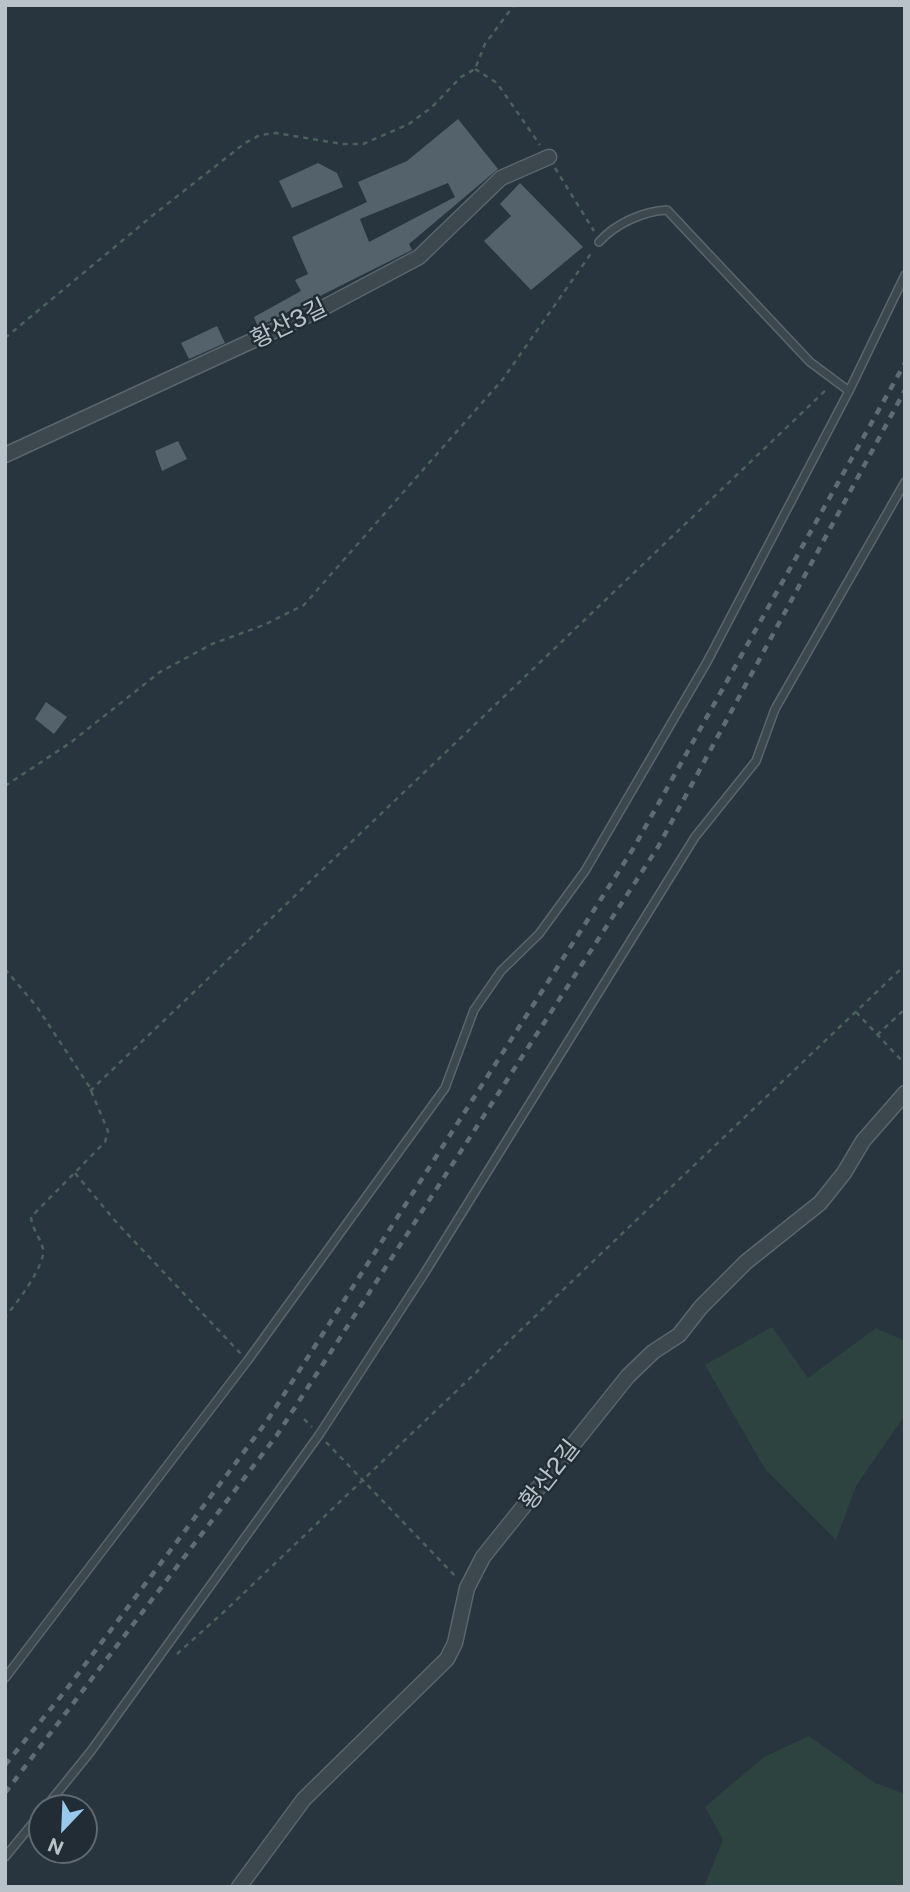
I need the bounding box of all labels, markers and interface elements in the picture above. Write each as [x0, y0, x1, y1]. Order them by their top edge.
street label: 황산3길 [246, 293, 332, 355]
street label: 황산2길 [514, 1434, 586, 1516]
north arrow [28, 1794, 98, 1864]
text: N [44, 1833, 67, 1860]

